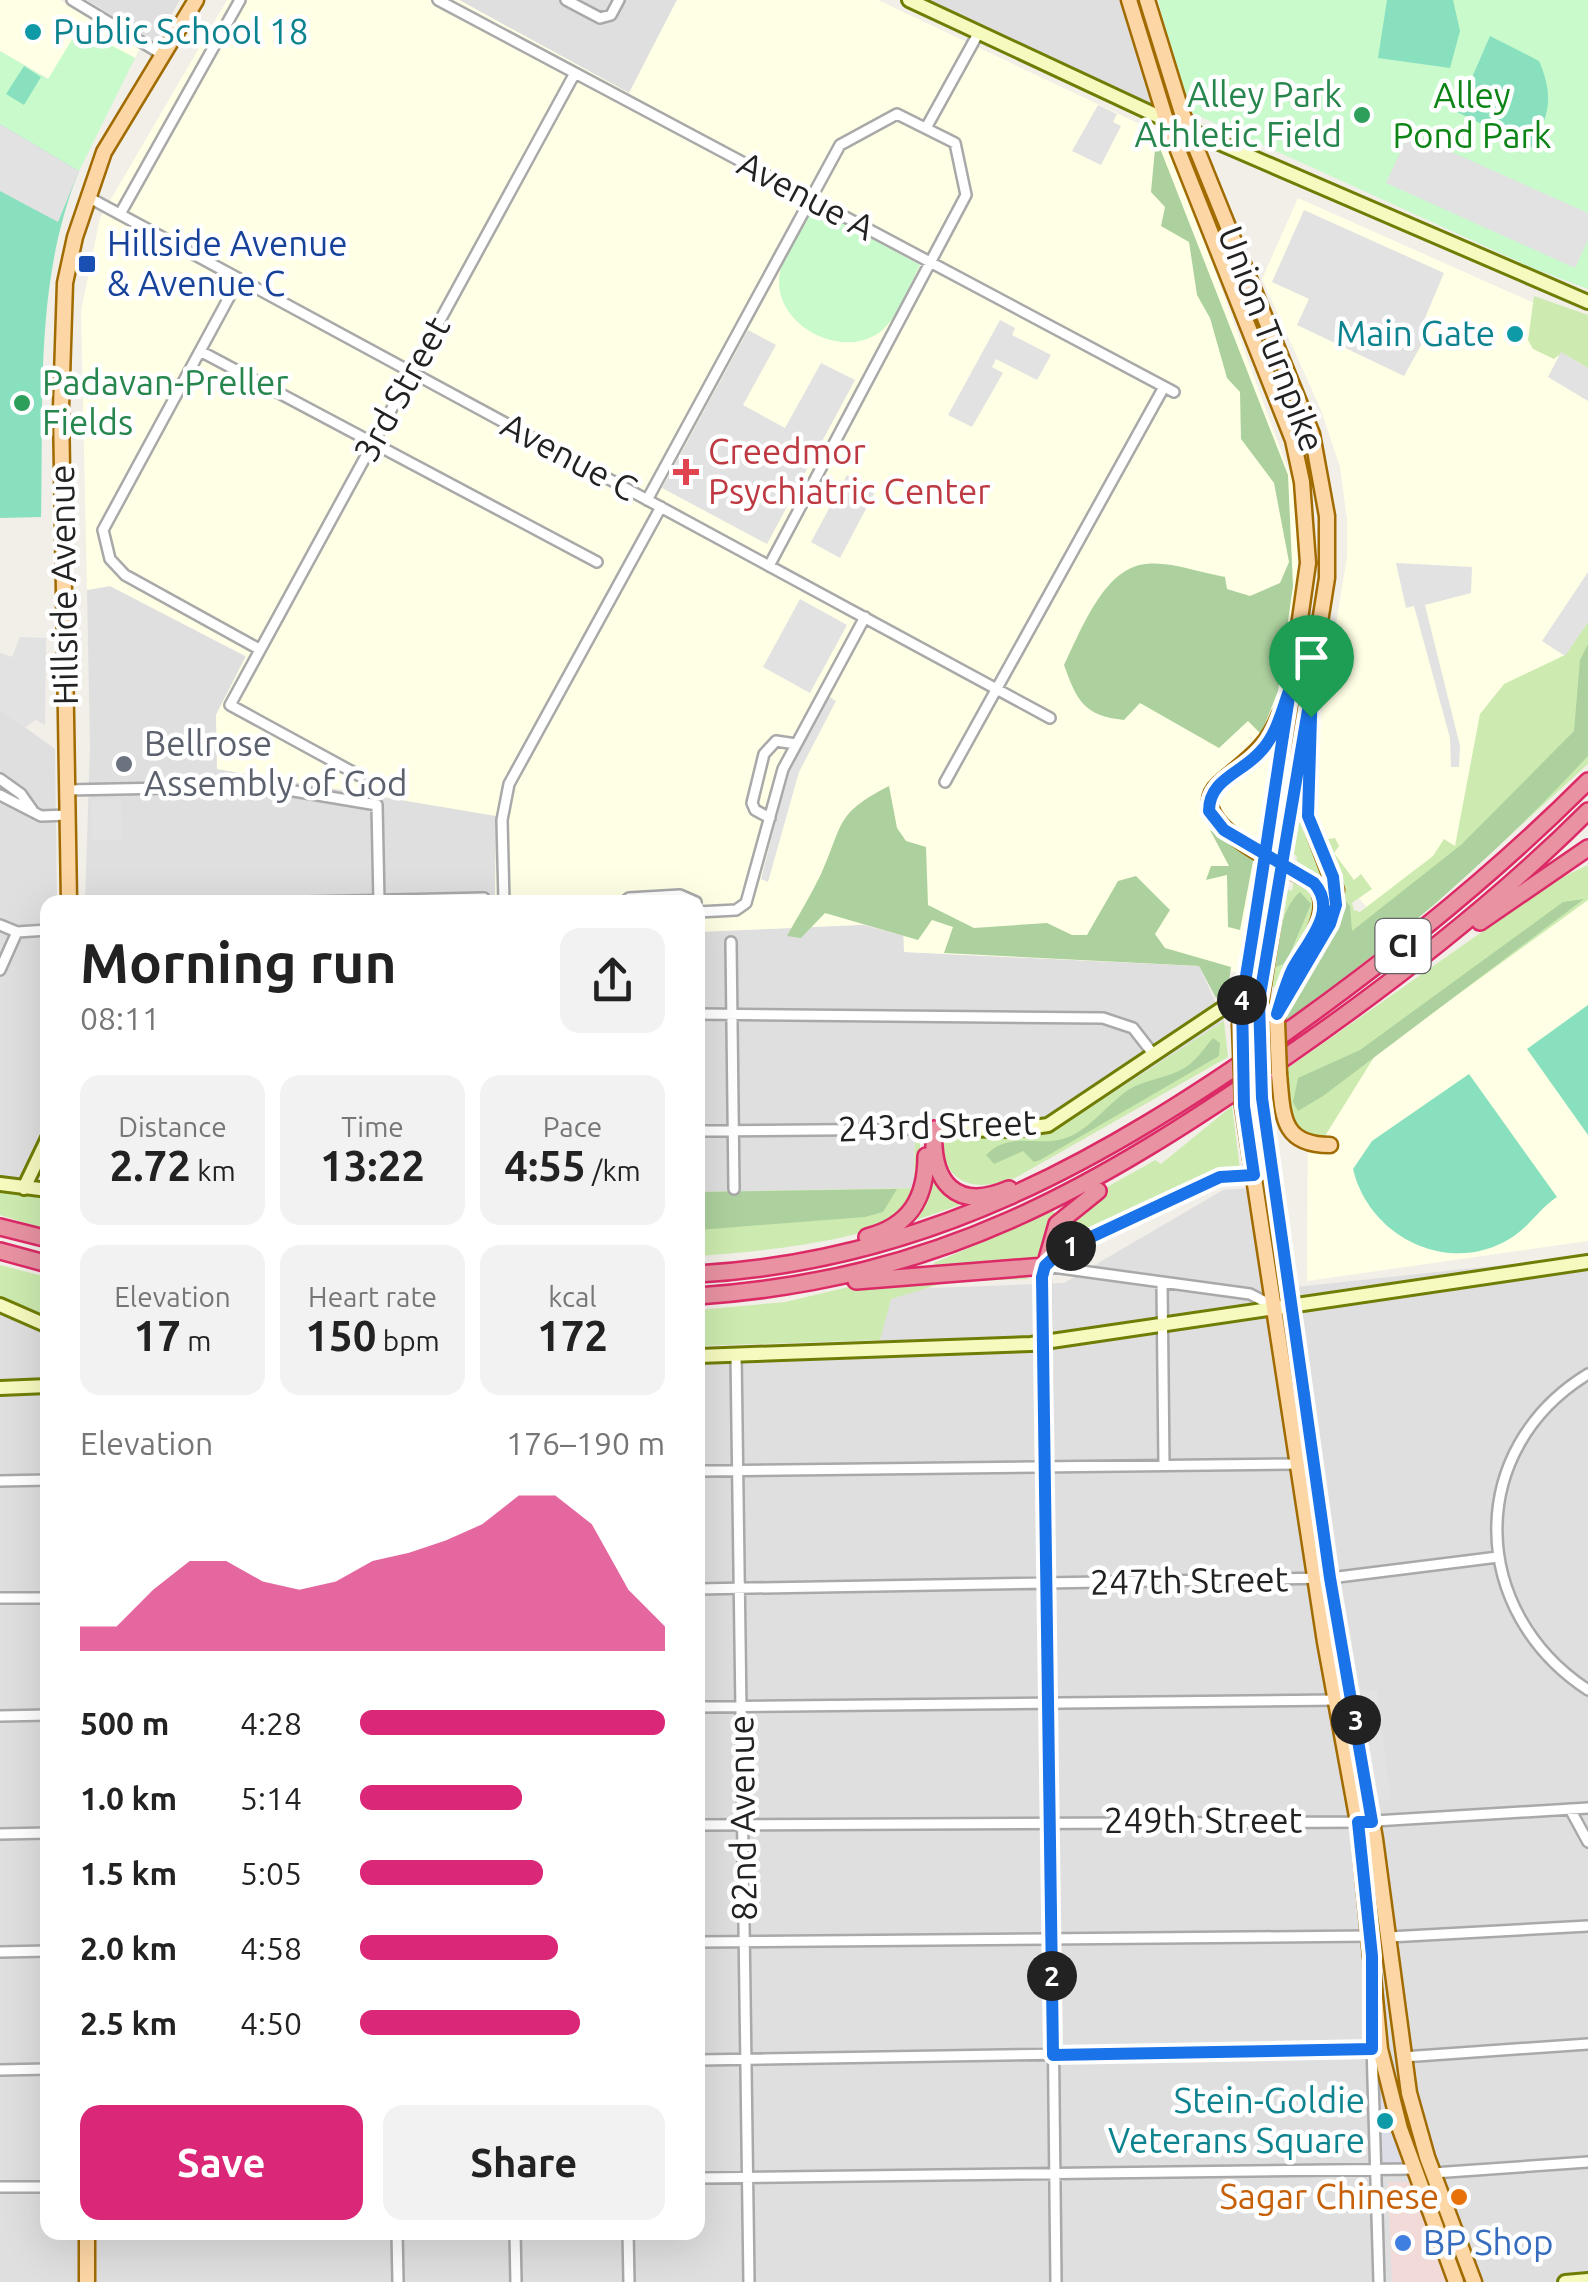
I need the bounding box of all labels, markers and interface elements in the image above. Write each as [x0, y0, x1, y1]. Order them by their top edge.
place label: Public School 18 [53, 11, 309, 51]
marker: Public School 18 [22, 21, 44, 43]
place label: Alley Park Athletic Field [1135, 74, 1342, 154]
park label: Alley Pond Park [1392, 75, 1552, 155]
marker: Alley Park Athletic Field [1351, 104, 1373, 126]
street label: Avenue A [731, 143, 882, 248]
street label: Union Turnpike [1211, 220, 1333, 457]
place label: Hillside Avenue & Avenue C [107, 223, 348, 303]
marker: Hillside Avenue & Avenue C [76, 253, 98, 275]
street label: 3rd Street [345, 309, 457, 468]
place label: Main Gate [1336, 313, 1495, 353]
marker: Main Gate [1504, 323, 1526, 345]
place label: Padavan-Preller Fields [42, 362, 289, 442]
marker: Padavan-Preller Fields [11, 392, 33, 414]
street label: Avenue C [495, 404, 644, 508]
place label: Creedmor Psychiatric Center [708, 431, 991, 511]
marker: Creedmor Psychiatric Center [673, 459, 699, 485]
street label: Hillside Avenue [41, 464, 85, 706]
pin [1269, 615, 1354, 718]
icon: arrive [1284, 630, 1339, 685]
place label: Bellrose Assembly of God [144, 723, 408, 803]
marker: Bellrose Assembly of God [113, 753, 135, 775]
road number: CI [1376, 919, 1430, 973]
button: share [560, 928, 665, 1033]
text: Morning run [80, 932, 397, 993]
pin: 4 [1217, 975, 1267, 1025]
text: 4 [1234, 984, 1250, 1015]
text: 08:11 [80, 1000, 160, 1036]
street label: 243rd Street [837, 1102, 1037, 1148]
text: Distance [118, 1111, 227, 1142]
text: Time [341, 1111, 404, 1142]
text: Pace [543, 1111, 602, 1142]
text: 2.72 [109, 1142, 191, 1189]
text: 13:22 [320, 1142, 425, 1189]
text: 4:55 [504, 1142, 586, 1189]
text: km [191, 1155, 236, 1186]
text: /km [586, 1155, 641, 1186]
pin: 1 [1046, 1221, 1096, 1271]
text: 1 [1063, 1230, 1079, 1261]
text: Elevation [114, 1281, 231, 1312]
text: Heart rate [308, 1281, 437, 1312]
text: kcal [548, 1281, 597, 1312]
text: 17 [134, 1312, 181, 1359]
text: 150 [305, 1312, 376, 1359]
text: 172 [537, 1312, 608, 1359]
text: m [181, 1325, 211, 1356]
text: bpm [376, 1325, 440, 1356]
text: Elevation [80, 1425, 213, 1461]
text: 176–190 m [506, 1425, 665, 1461]
street label: 247th Street [1089, 1558, 1289, 1602]
pin: 3 [1331, 1695, 1381, 1745]
text: 3 [1348, 1704, 1364, 1735]
text: 500 m [80, 1705, 169, 1741]
text: 4:28 [240, 1705, 302, 1741]
street label: 82nd Avenue [720, 1715, 764, 1921]
text: 1.0 km [80, 1780, 177, 1816]
text: 5:14 [240, 1780, 302, 1816]
street label: 249th Street [1104, 1800, 1303, 1840]
text: 1.5 km [80, 1855, 177, 1891]
text: 5:05 [240, 1855, 302, 1891]
text: 2.0 km [80, 1930, 177, 1966]
text: 4:58 [240, 1930, 302, 1966]
pin: 2 [1027, 1951, 1077, 2001]
text: 2 [1044, 1960, 1060, 1991]
text: 2.5 km [80, 2005, 177, 2041]
text: 4:50 [240, 2005, 302, 2041]
place label: Stein-Goldie Veterans Square [1108, 2080, 1365, 2160]
button: Save [80, 2105, 363, 2220]
button: Share [383, 2105, 665, 2220]
marker: Stein-Goldie Veterans Square [1374, 2110, 1396, 2132]
place label: Sagar Chinese [1219, 2176, 1439, 2216]
marker: Sagar Chinese [1448, 2186, 1470, 2208]
place label: BP Shop [1423, 2222, 1553, 2262]
marker: BP Shop [1392, 2232, 1414, 2254]

